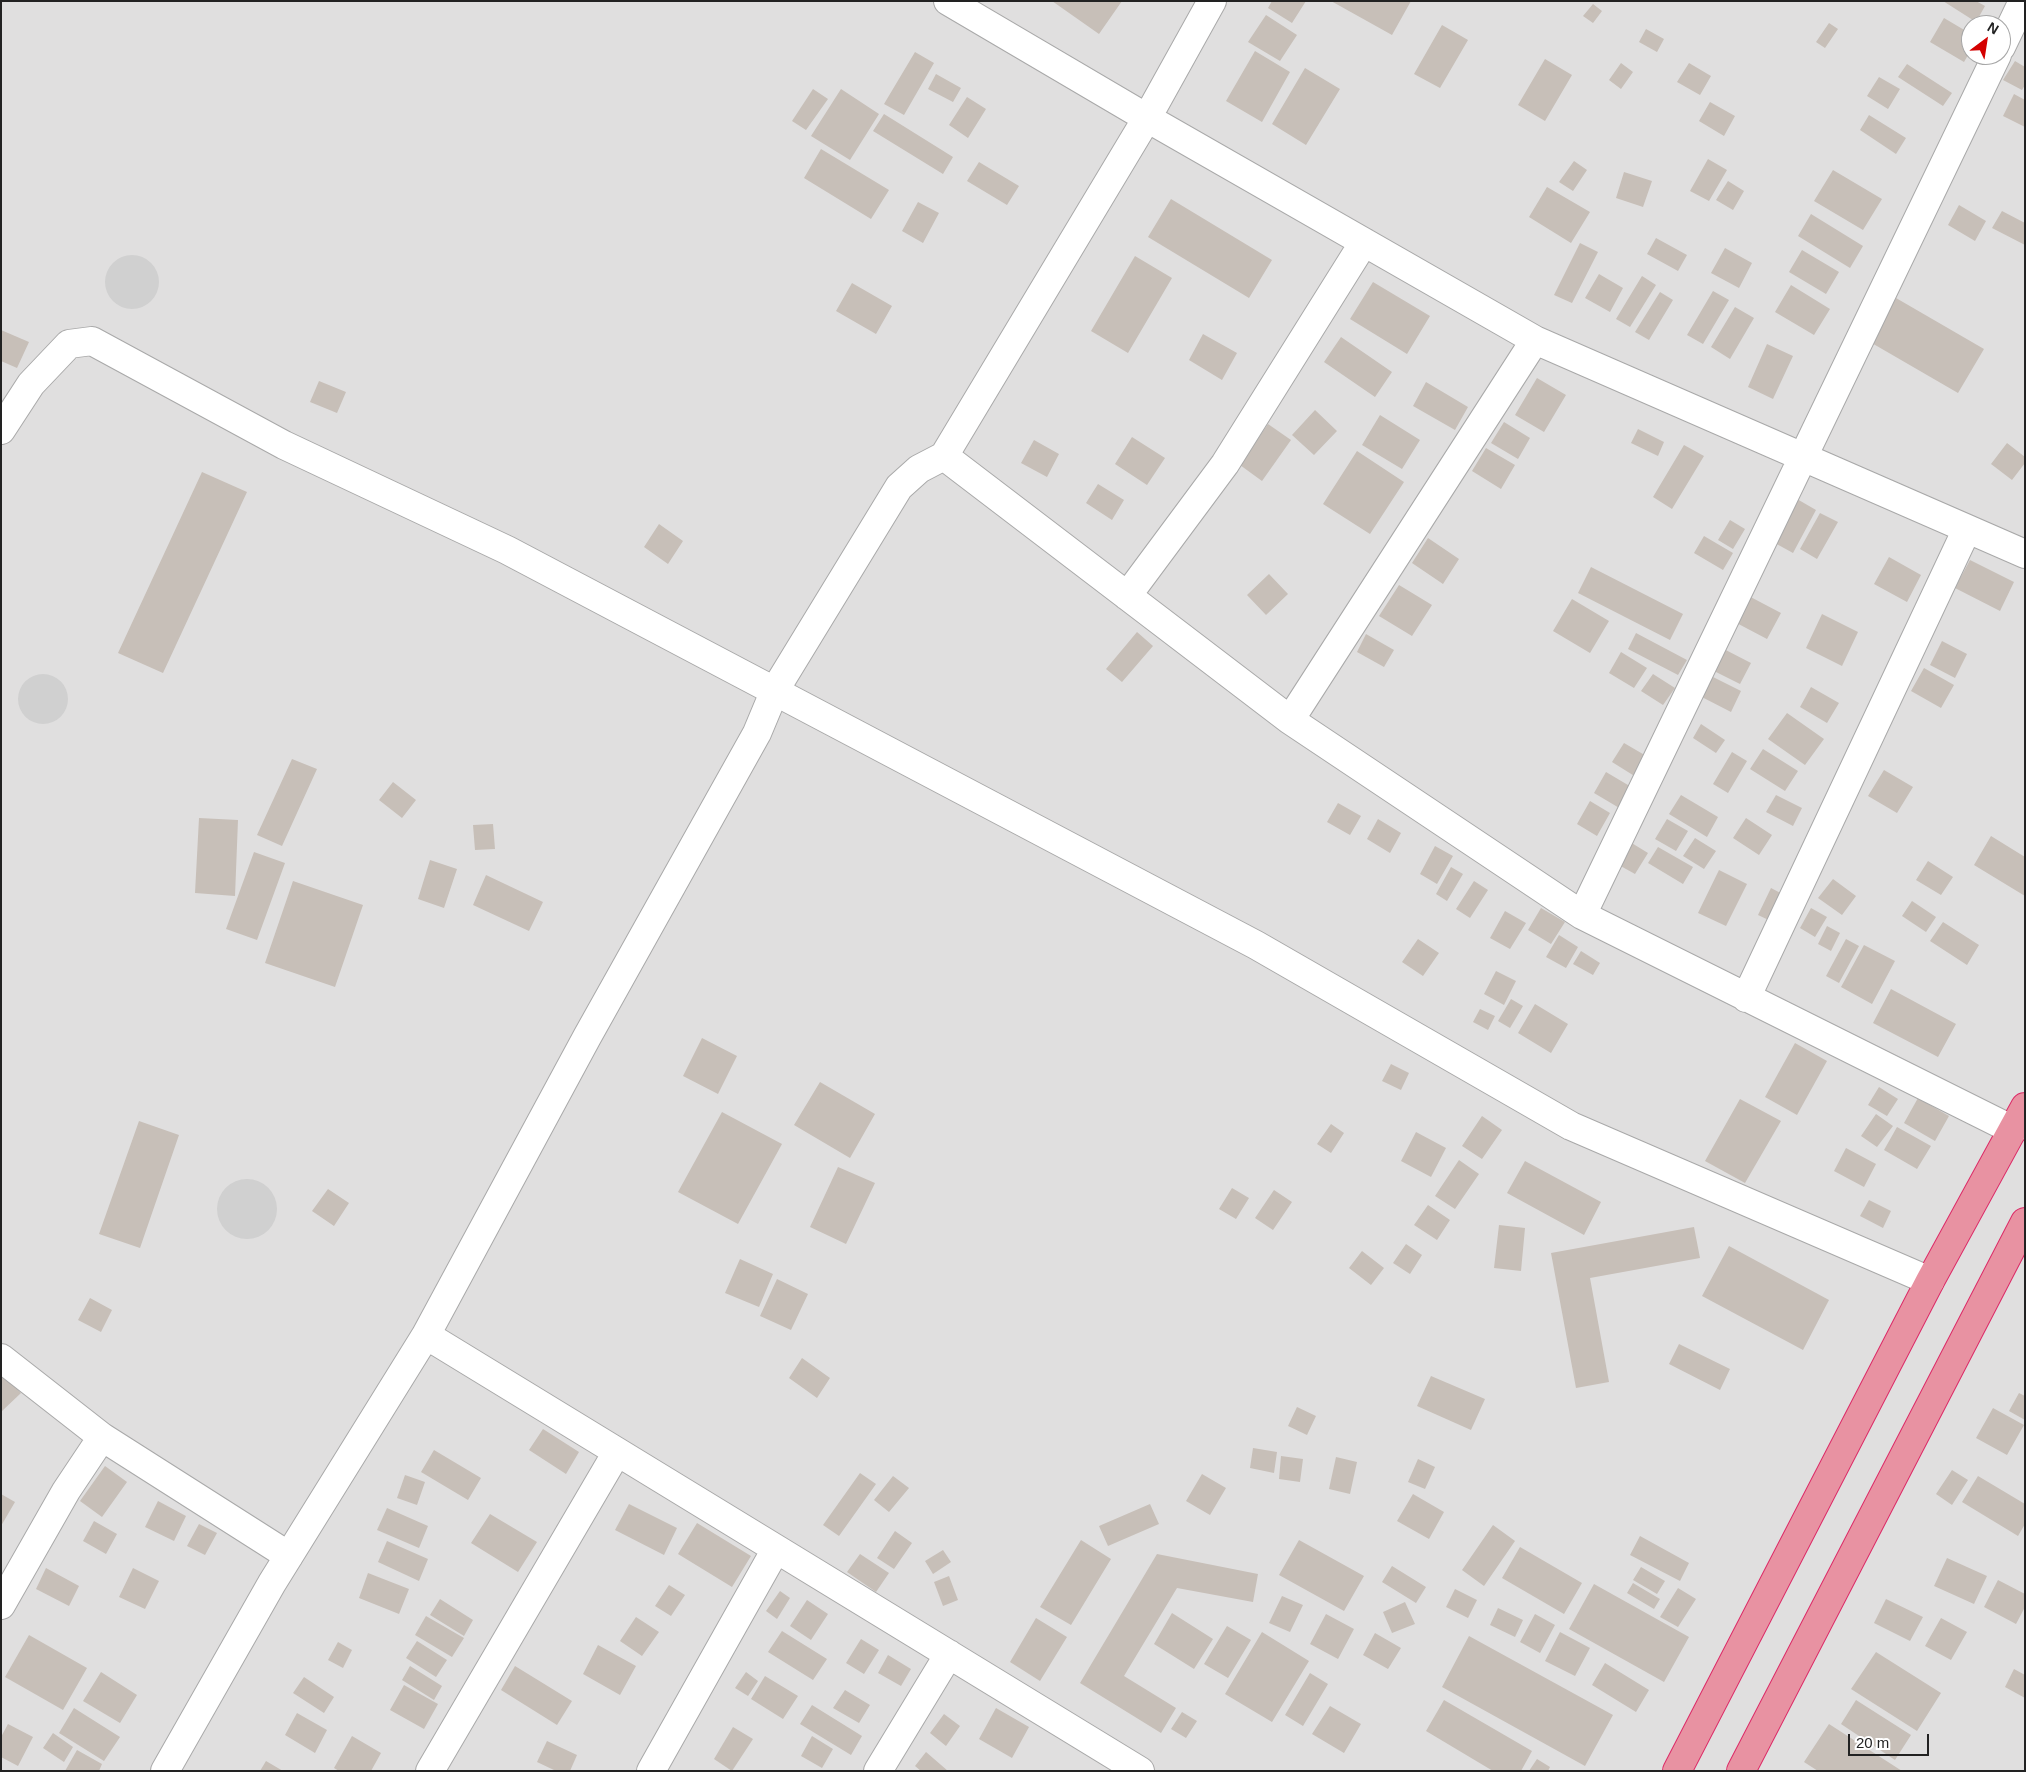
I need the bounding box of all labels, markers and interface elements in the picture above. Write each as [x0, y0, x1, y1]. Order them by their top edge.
north arrow [1961, 15, 2011, 65]
text: N [1985, 19, 2002, 37]
scale bar [1851, 1724, 1932, 1756]
text: 20 m [1856, 1734, 1889, 1751]

